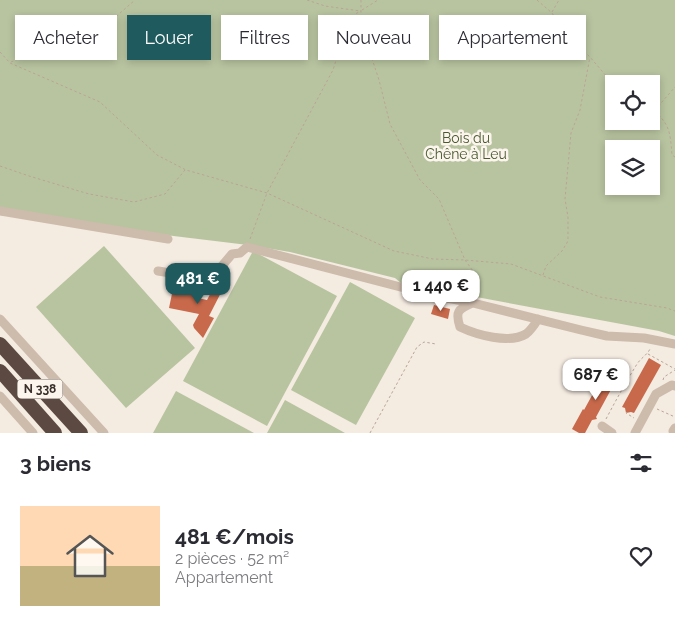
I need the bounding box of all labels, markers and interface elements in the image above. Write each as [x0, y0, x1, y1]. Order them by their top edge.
chip: Acheter [15, 15, 117, 60]
chip: Louer [127, 15, 211, 60]
chip: Filtres [221, 15, 308, 60]
chip: Nouveau [318, 15, 429, 60]
chip: Appartement [439, 15, 586, 60]
map controls [605, 75, 660, 195]
button: locate [605, 75, 660, 130]
park label: Bois du Chêne à Leu [425, 130, 507, 162]
button: layers [605, 140, 660, 195]
pin: 481 € [163, 262, 233, 305]
text: 481 € [176, 269, 220, 288]
pin: 1 440 € [395, 270, 487, 312]
text: 1 440 € [413, 276, 469, 295]
pin: 687 € [561, 358, 631, 401]
text: 687 € [574, 365, 618, 384]
road number: N 338 [18, 379, 62, 398]
icon: filters [627, 449, 655, 477]
text: 3 biens [20, 451, 91, 476]
text: 481 €/mois [175, 524, 294, 549]
icon: home [60, 526, 120, 586]
icon: heart [627, 542, 655, 570]
text: 2 pièces · 52 m² [175, 549, 289, 568]
text: Appartement [175, 568, 273, 587]

